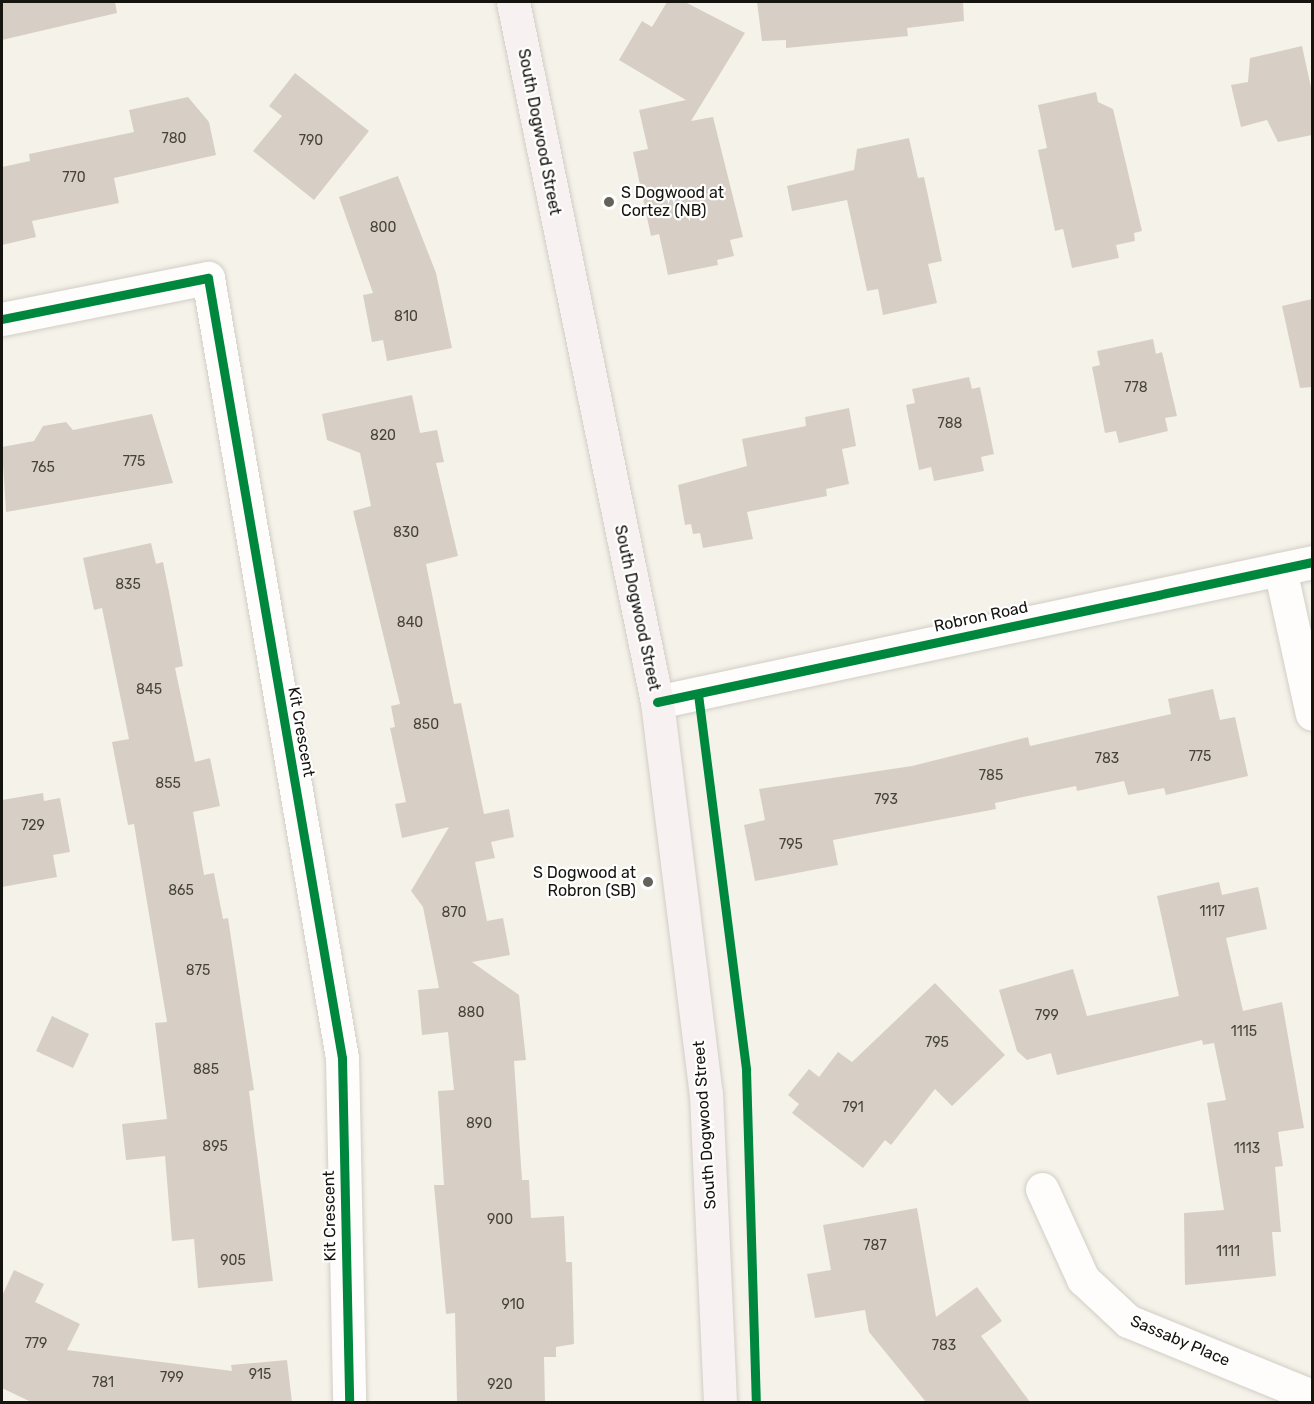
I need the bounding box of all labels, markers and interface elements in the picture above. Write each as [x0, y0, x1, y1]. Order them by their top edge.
street label: South Dogwood Street [513, 47, 565, 217]
house number: 780 [162, 131, 186, 147]
house number: 790 [299, 133, 323, 149]
house number: 770 [62, 170, 86, 186]
place label: S Dogwood at Cortez (NB) [621, 183, 724, 221]
marker: S Dogwood at Cortez (NB) [602, 195, 616, 209]
house number: 800 [370, 220, 396, 236]
house number: 810 [394, 309, 418, 325]
house number: 778 [1124, 380, 1148, 396]
house number: 788 [938, 416, 962, 432]
house number: 820 [370, 428, 396, 444]
house number: 775 [123, 454, 145, 470]
house number: 765 [31, 460, 55, 476]
street label: South Dogwood Street [610, 523, 664, 693]
house number: 830 [393, 525, 419, 541]
house number: 835 [115, 577, 141, 593]
street label: Robron Road [932, 598, 1030, 636]
house number: 840 [397, 615, 423, 631]
house number: 845 [136, 682, 162, 698]
street label: Kit Crescent [284, 686, 318, 778]
house number: 850 [413, 717, 439, 733]
house number: 775 [1189, 749, 1211, 765]
house number: 783 [1095, 751, 1119, 767]
house number: 785 [979, 768, 1003, 784]
house number: 855 [155, 776, 181, 792]
house number: 793 [874, 792, 898, 808]
house number: 729 [21, 818, 45, 834]
house number: 795 [779, 837, 803, 853]
place label: S Dogwood at Robron (SB) [533, 863, 636, 901]
marker: S Dogwood at Robron (SB) [641, 875, 655, 889]
house number: 865 [168, 883, 194, 899]
house number: 1117 [1199, 904, 1225, 920]
house number: 870 [442, 905, 466, 921]
house number: 875 [186, 963, 210, 979]
house number: 880 [458, 1005, 484, 1021]
house number: 799 [1035, 1008, 1059, 1024]
house number: 1115 [1231, 1024, 1257, 1040]
house number: 795 [925, 1035, 949, 1051]
street label: South Dogwood Street [690, 1040, 720, 1210]
house number: 885 [193, 1062, 219, 1078]
house number: 791 [842, 1100, 864, 1116]
house number: 890 [466, 1116, 492, 1132]
house number: 895 [202, 1139, 228, 1155]
house number: 1113 [1234, 1141, 1260, 1157]
street label: Kit Crescent [320, 1170, 340, 1262]
house number: 900 [487, 1212, 513, 1228]
house number: 787 [863, 1238, 887, 1254]
house number: 1111 [1216, 1244, 1240, 1260]
house number: 905 [220, 1253, 246, 1269]
house number: 910 [501, 1297, 525, 1313]
street label: Sassaby Place [1127, 1311, 1233, 1371]
house number: 779 [25, 1336, 47, 1352]
house number: 783 [932, 1338, 956, 1354]
house number: 915 [249, 1367, 271, 1383]
house number: 799 [160, 1370, 184, 1386]
house number: 781 [92, 1375, 114, 1391]
house number: 920 [487, 1377, 513, 1393]

